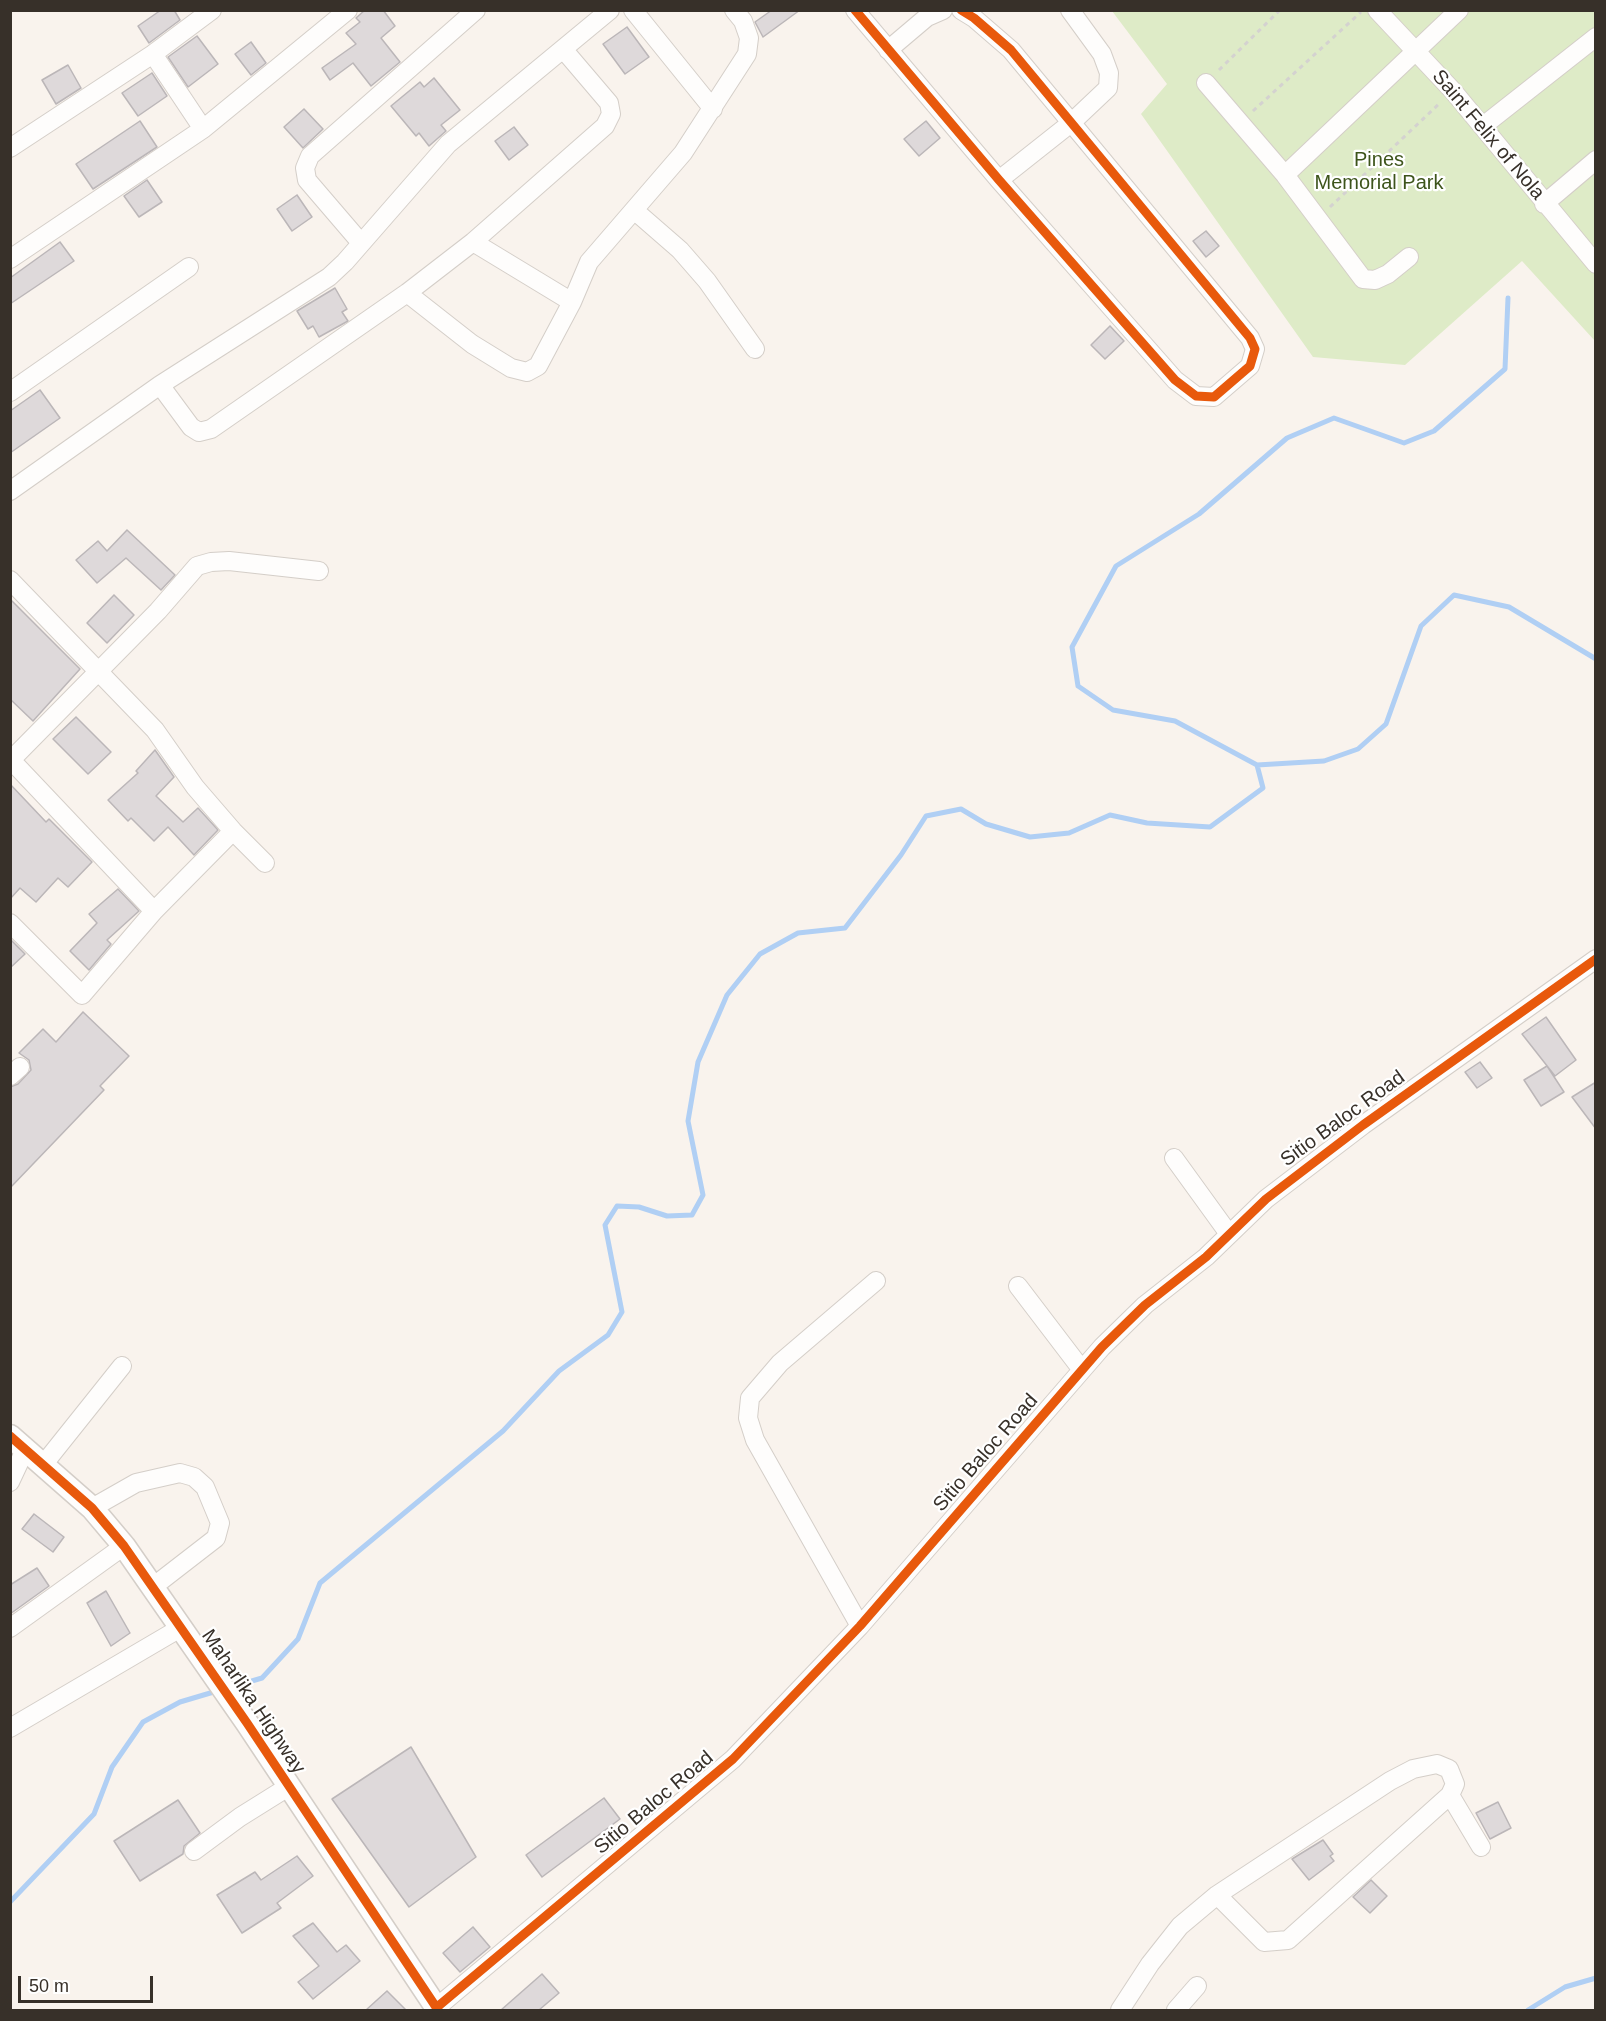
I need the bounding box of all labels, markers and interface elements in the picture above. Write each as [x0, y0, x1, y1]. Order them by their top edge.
street label: Saint Felix of Nola [1427, 65, 1549, 205]
park label: Pines Memorial Park [1315, 148, 1443, 195]
street label: Sitio Baloc Road [1276, 1066, 1410, 1172]
street label: Sitio Baloc Road [928, 1389, 1044, 1517]
street label: Maharlika Highway [196, 1625, 310, 1779]
street label: Sitio Baloc Road [590, 1746, 718, 1860]
scale bar [21, 1964, 156, 2002]
text: 50 m [29, 1976, 69, 1996]

